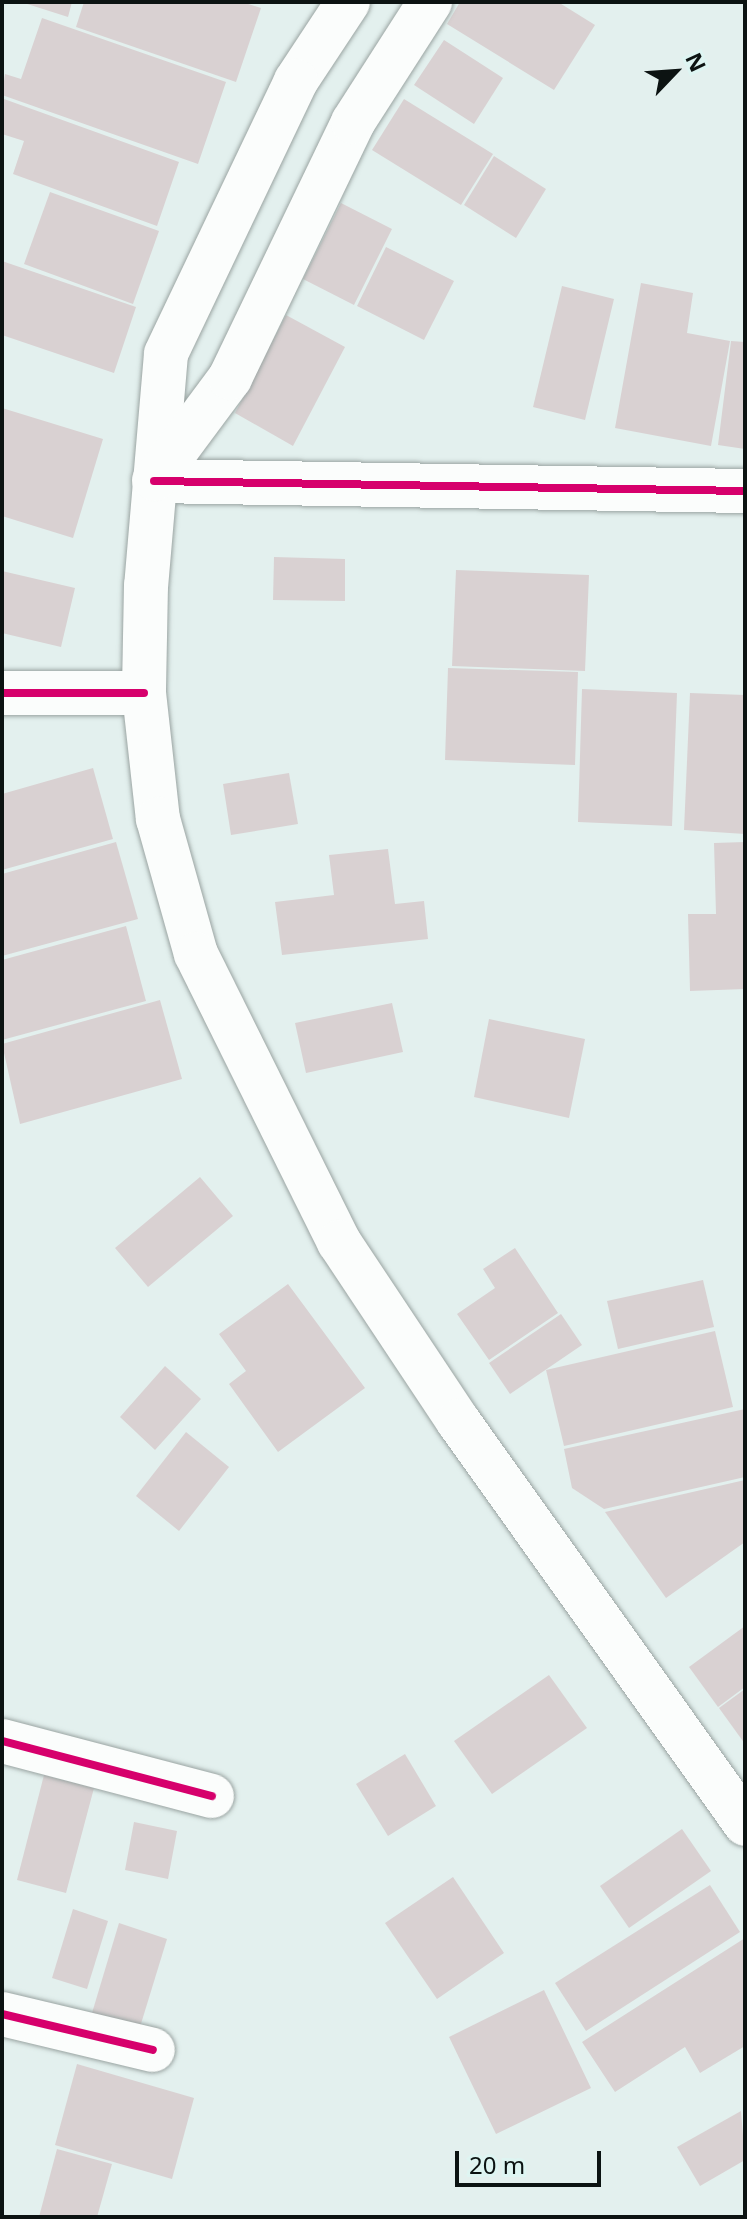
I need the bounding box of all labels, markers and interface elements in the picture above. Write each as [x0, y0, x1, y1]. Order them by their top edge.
north arrow [635, 32, 715, 112]
text: N [679, 47, 714, 76]
scale bar [459, 2135, 605, 2185]
text: 20 m [469, 2148, 525, 2181]

